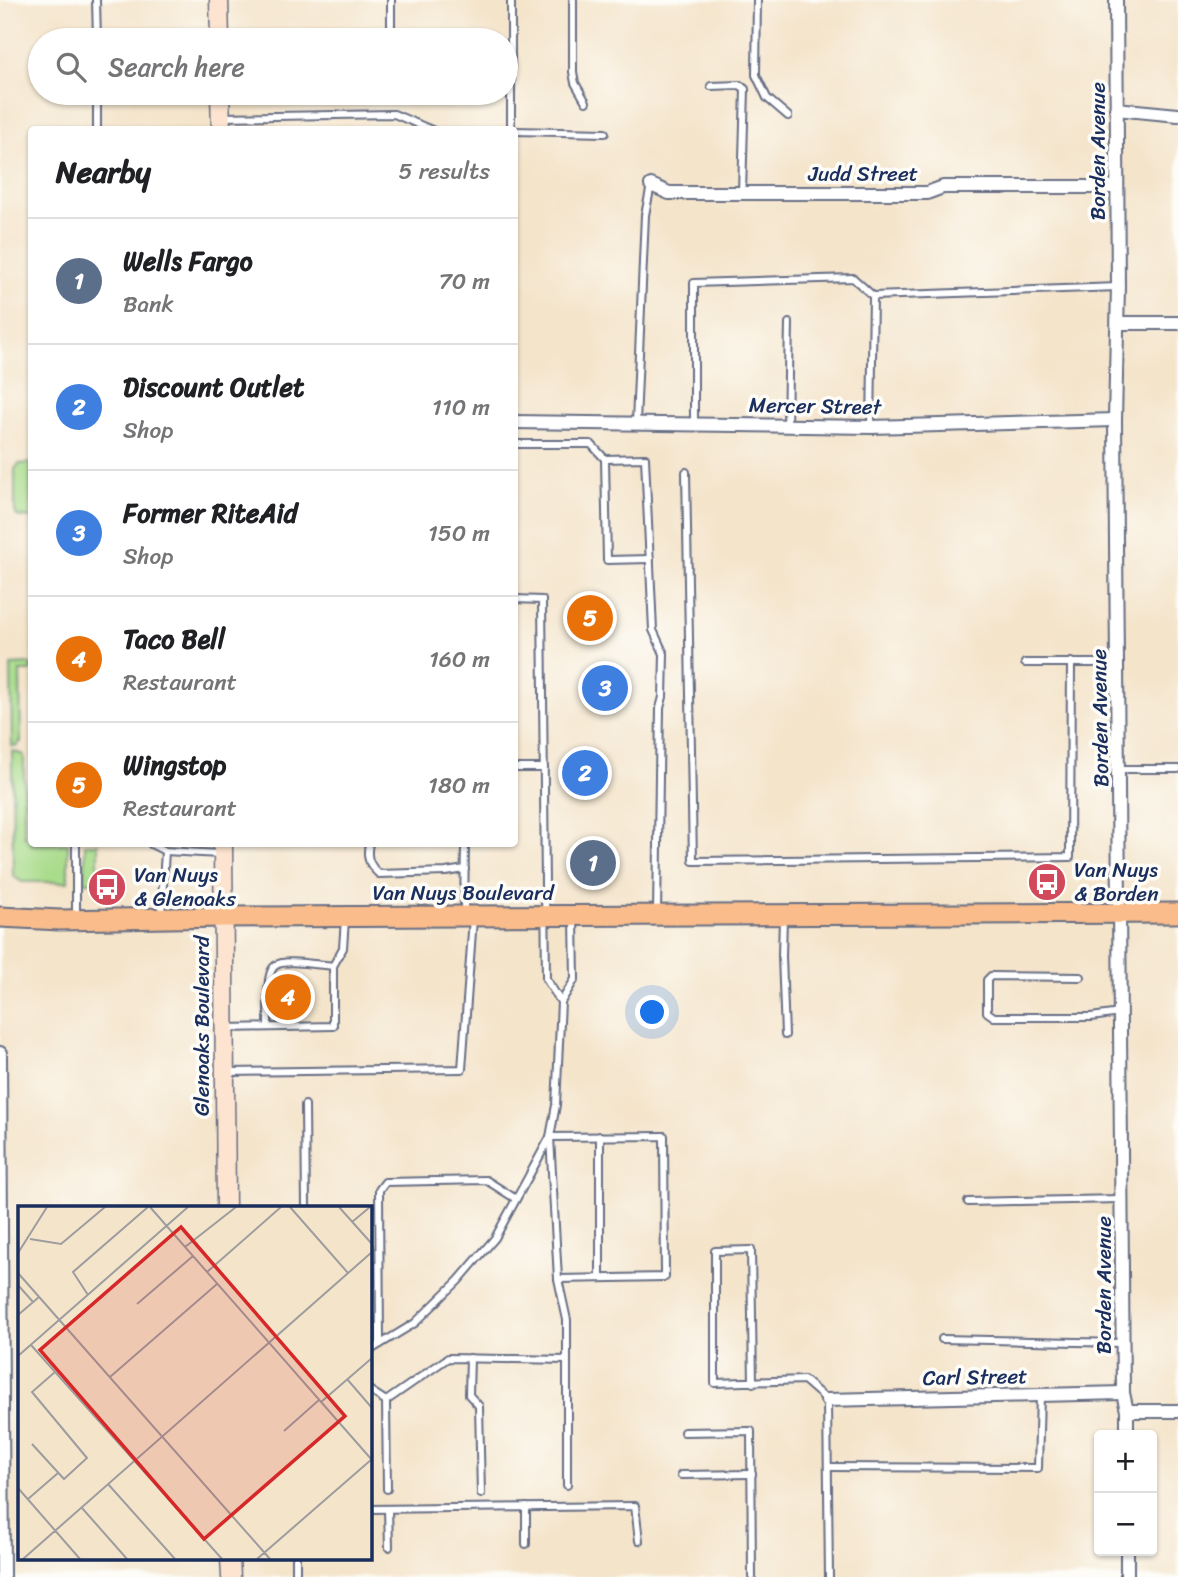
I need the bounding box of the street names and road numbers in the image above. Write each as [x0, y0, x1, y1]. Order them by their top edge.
street label: Borden Avenue [1079, 82, 1117, 220]
street label: Judd Street [807, 155, 918, 193]
street label: Mercer Street [749, 386, 883, 426]
street label: Borden Avenue [1080, 648, 1120, 787]
street label: Van Nuys Boulevard [372, 874, 556, 912]
street label: Glenoaks Boulevard [183, 934, 221, 1116]
street label: Borden Avenue [1085, 1216, 1123, 1354]
street label: Carl Street [922, 1357, 1028, 1397]

